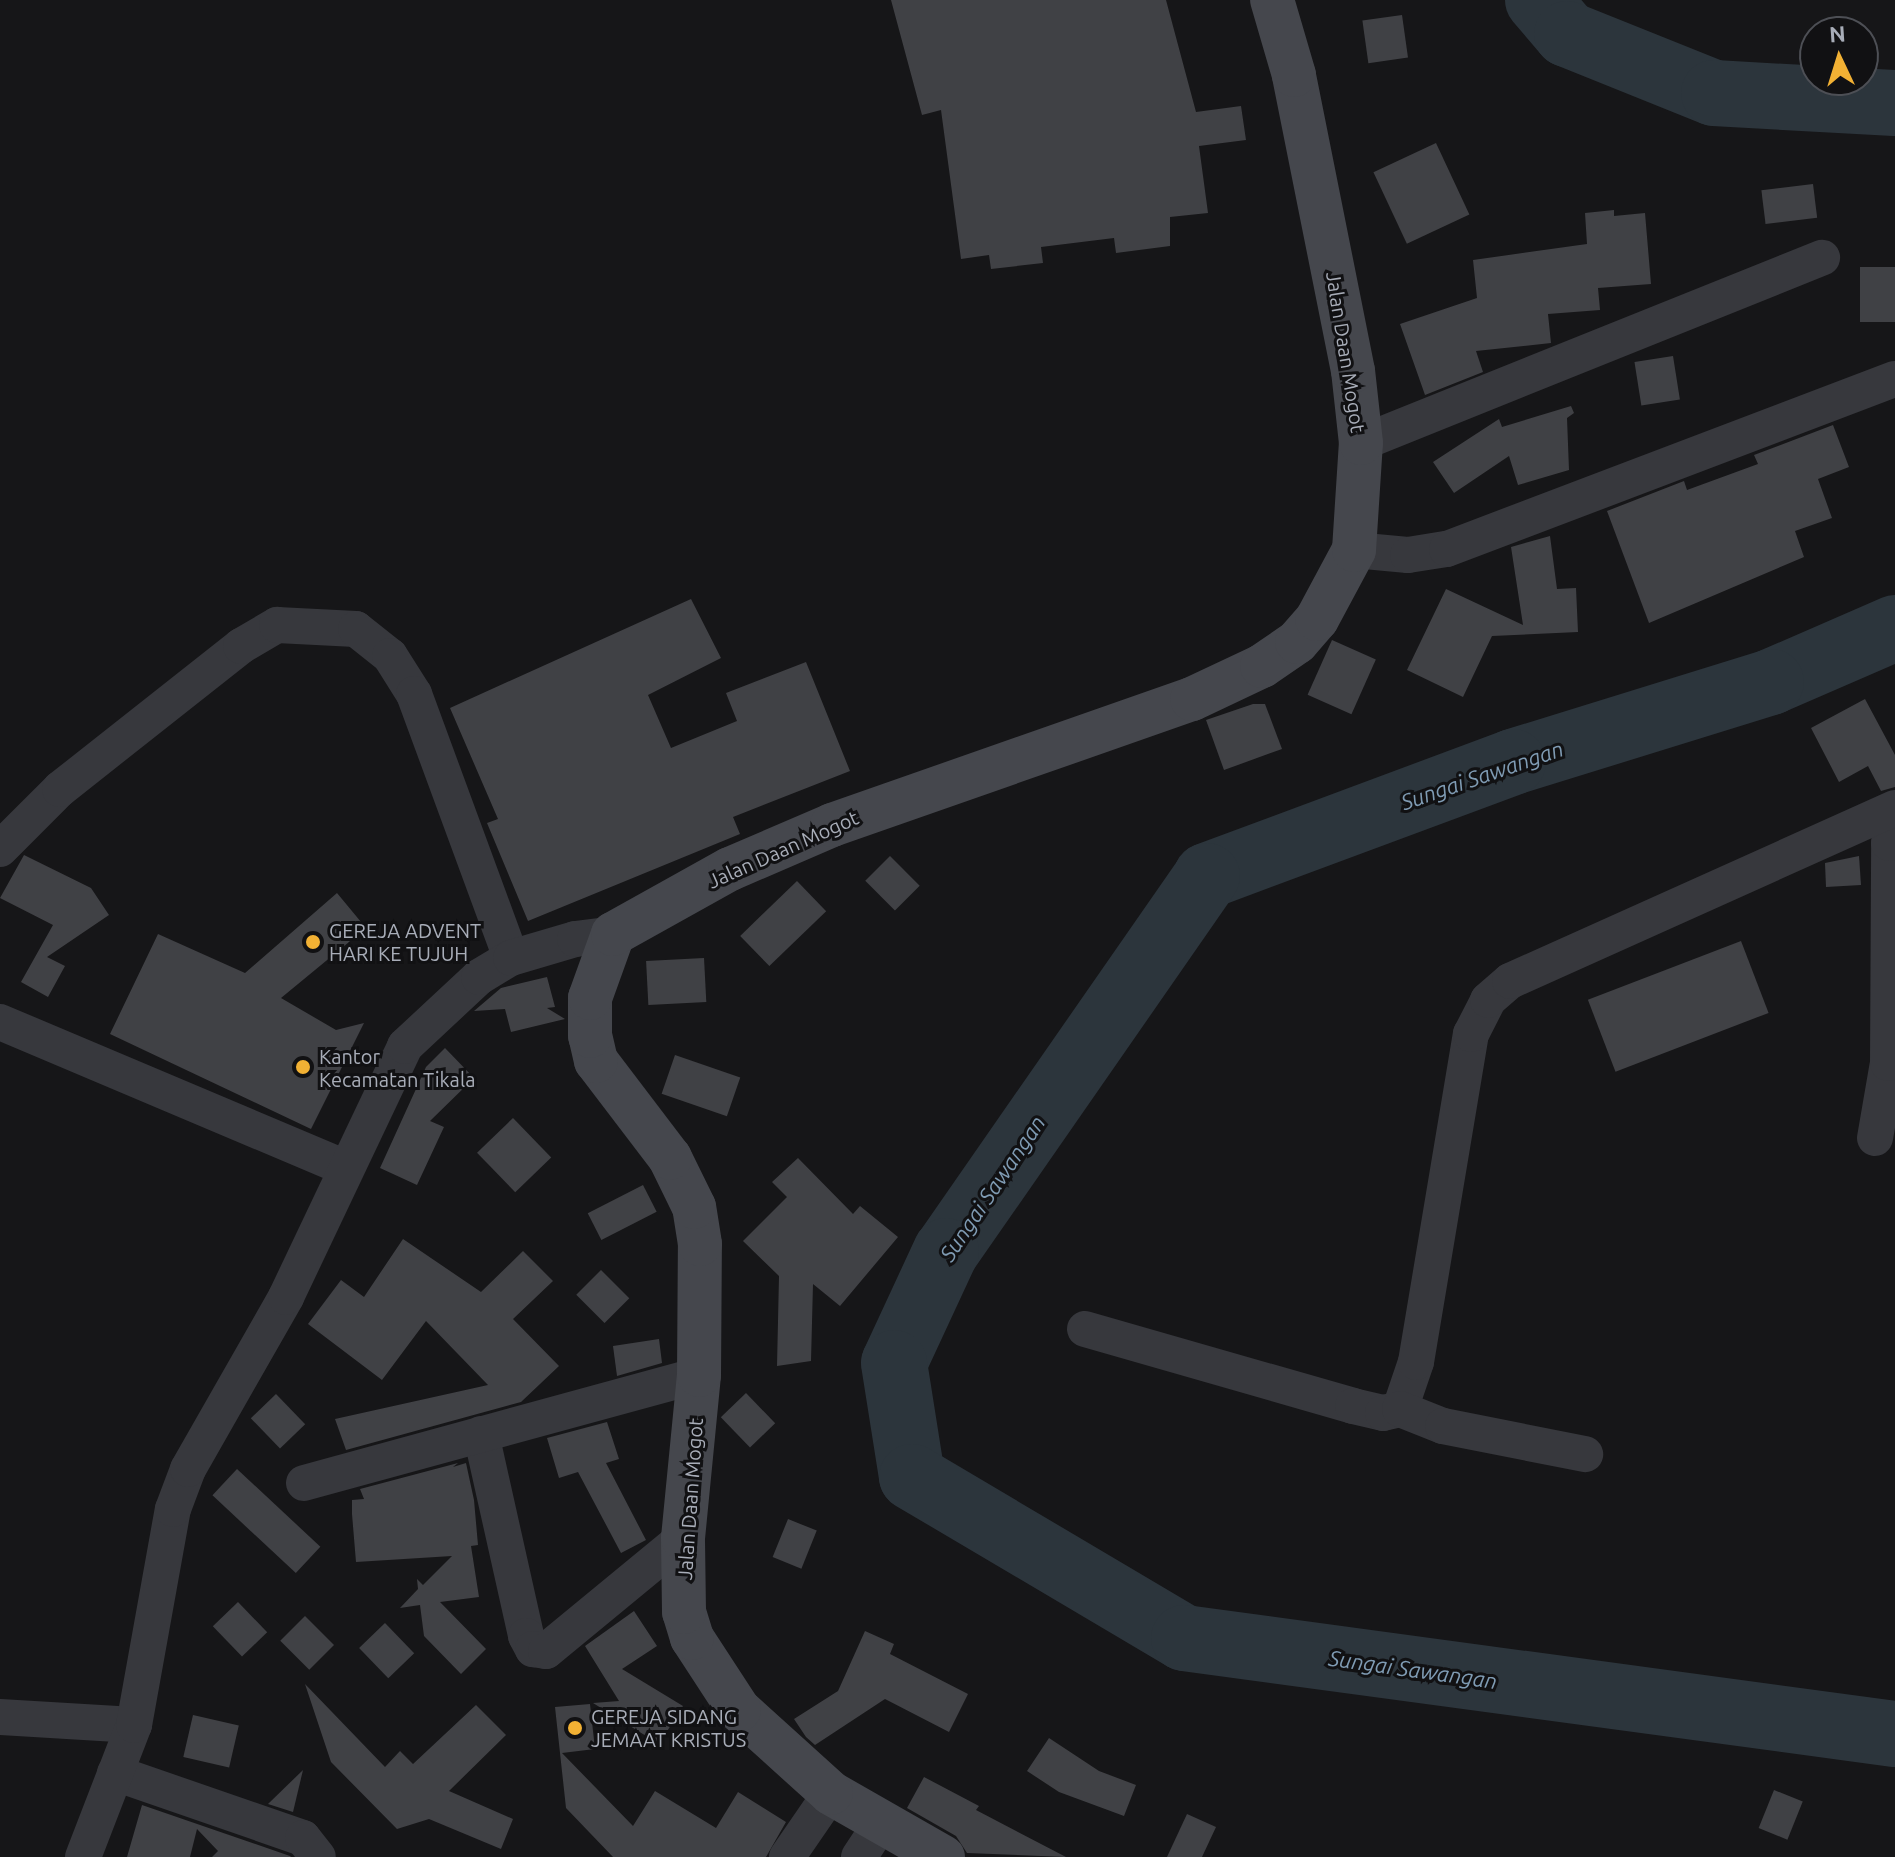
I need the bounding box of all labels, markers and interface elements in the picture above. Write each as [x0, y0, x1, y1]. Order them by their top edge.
north arrow [1799, 16, 1879, 96]
text: N [1828, 21, 1846, 47]
street label: Jalan Daan Mogot [1321, 270, 1371, 434]
water label: Sungai Sawangan [1397, 735, 1567, 815]
street label: Jalan Daan Mogot [704, 805, 862, 893]
place label: GEREJA ADVENT HARI KE TUJUH [329, 918, 481, 965]
marker: GEREJA ADVENT HARI KE TUJUH [304, 933, 322, 951]
place label: Kantor Kecamatan Tikala [319, 1044, 475, 1091]
marker: Kantor Kecamatan Tikala [294, 1058, 312, 1076]
water label: Sungai Sawangan [934, 1110, 1050, 1266]
street label: Jalan Daan Mogot [672, 1417, 708, 1581]
water label: Sungai Sawangan [1327, 1644, 1499, 1694]
place label: GEREJA SIDANG JEMAAT KRISTUS [591, 1704, 746, 1751]
marker: GEREJA SIDANG JEMAAT KRISTUS [566, 1719, 584, 1737]

